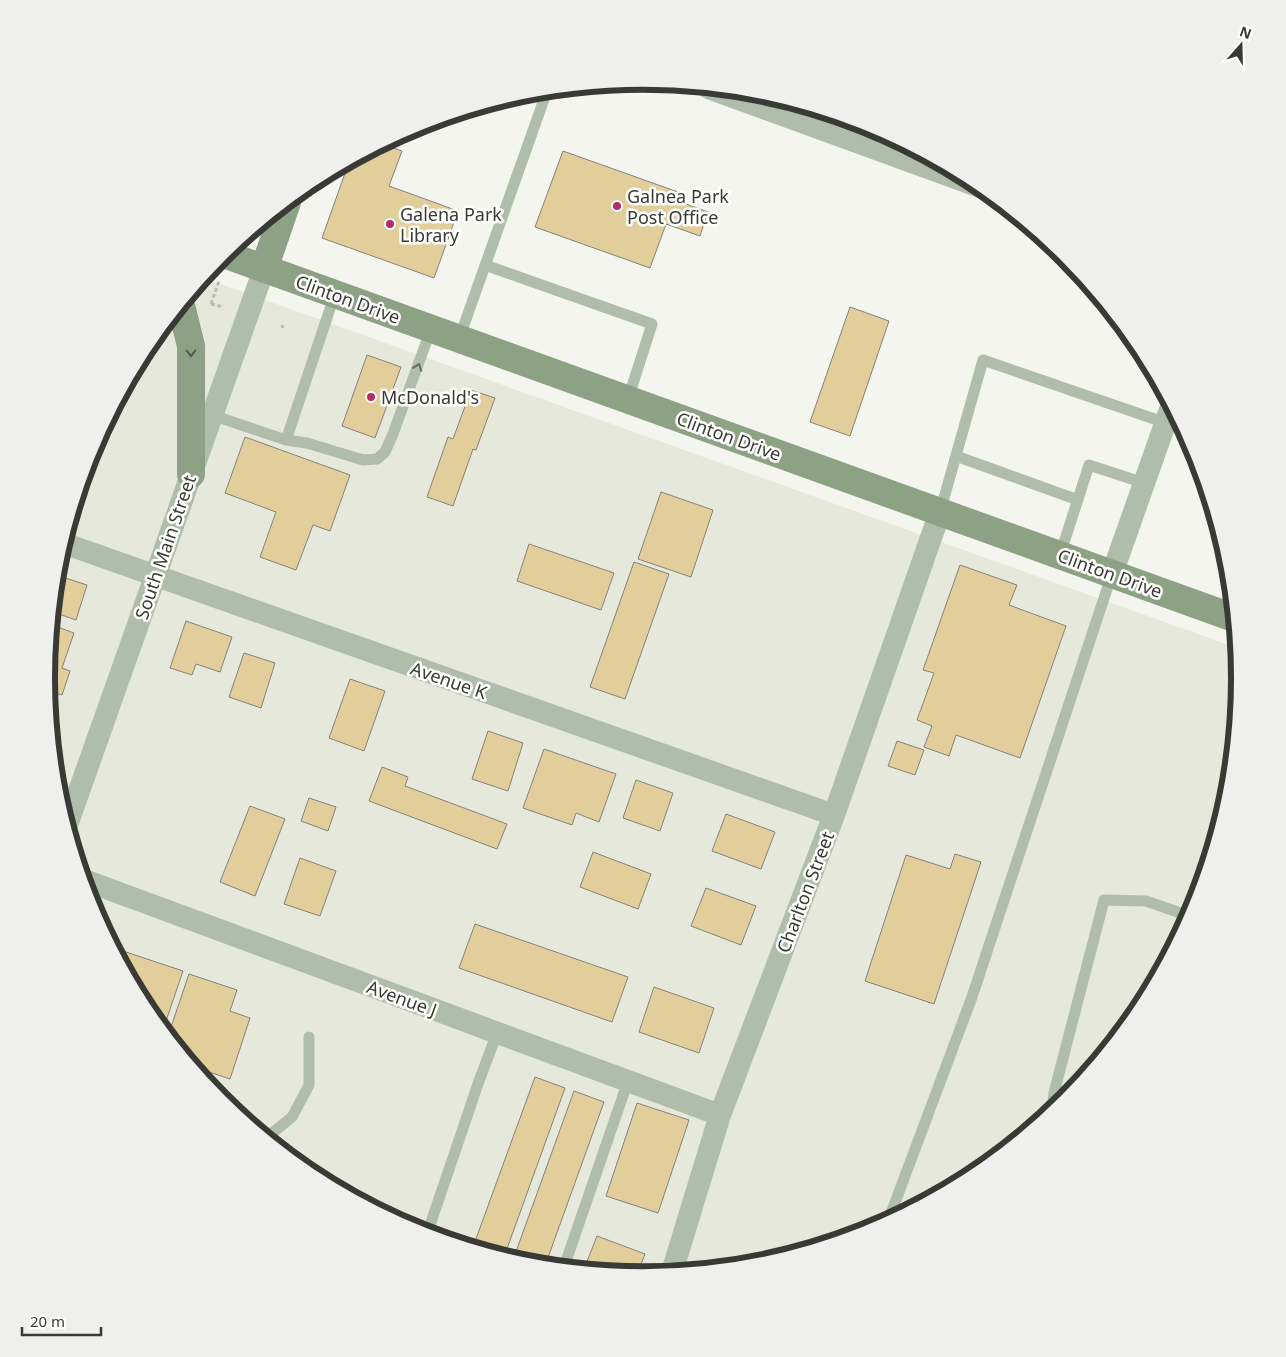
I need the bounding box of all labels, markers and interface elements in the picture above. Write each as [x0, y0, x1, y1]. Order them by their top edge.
north arrow [1216, 20, 1266, 70]
text: N [1237, 21, 1254, 43]
place label: Galnea Park Post Office [627, 184, 729, 229]
marker: Galnea Park Post Office [611, 200, 623, 212]
place label: Galena Park Library [400, 202, 502, 247]
marker: Galena Park Library [384, 218, 396, 230]
street label: Clinton Drive [292, 269, 404, 329]
one-way arrow [186, 349, 196, 357]
one-way arrow [412, 363, 422, 372]
place label: McDonald's [381, 385, 479, 409]
marker: McDonald's [365, 391, 377, 403]
street label: Clinton Drive [673, 406, 785, 466]
street label: South Main Street [129, 471, 201, 622]
street label: Clinton Drive [1054, 543, 1166, 603]
street label: Avenue K [408, 656, 491, 704]
street label: Charlton Street [771, 827, 839, 956]
street label: Avenue J [364, 974, 440, 1022]
scale bar [22, 1304, 101, 1336]
text: 20 m [30, 1311, 65, 1331]

